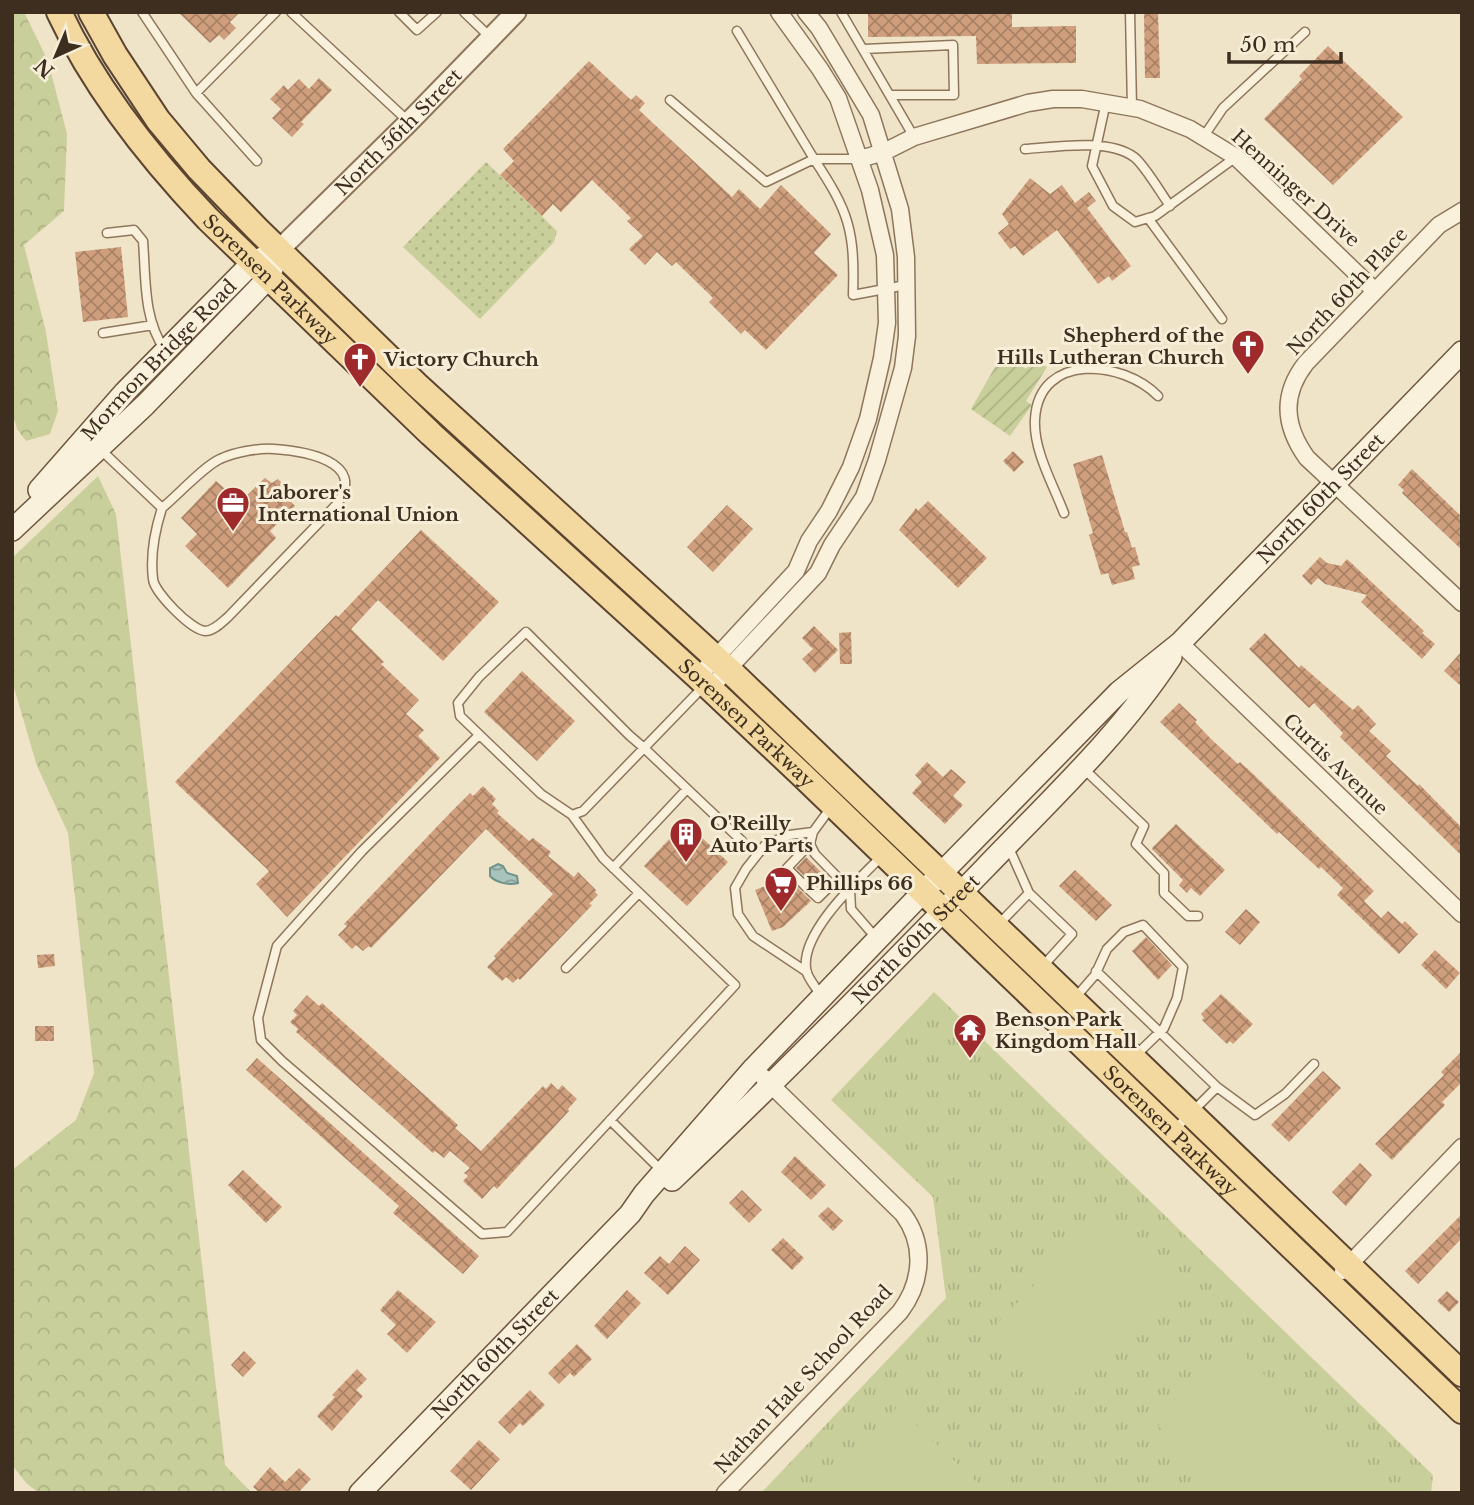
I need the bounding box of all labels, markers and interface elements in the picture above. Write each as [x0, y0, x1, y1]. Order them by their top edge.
north arrow [21, 21, 91, 91]
scale bar [1229, 21, 1341, 65]
text: 50 m [1240, 32, 1296, 58]
text: N [30, 53, 59, 82]
street label: North 56th Street [331, 63, 467, 200]
street label: Henninger Drive [1227, 125, 1364, 252]
street label: Sorensen Parkway [198, 210, 342, 350]
street label: North 60th Place [1282, 223, 1412, 360]
street label: Mormon Bridge Road [77, 275, 242, 445]
place label: Shepherd of the Hills Lutheran Church [997, 324, 1224, 369]
church icon: Shepherd of the Hills Lutheran Church [1229, 327, 1267, 376]
church icon: Victory Church [341, 340, 379, 389]
place label: Victory Church [383, 348, 539, 371]
street label: North 60th Street [1253, 428, 1390, 568]
place label: Laborer's International Union [258, 481, 459, 526]
office icon: Laborer's International Union [214, 484, 252, 533]
street label: Sorensen Parkway [674, 654, 819, 793]
street label: Curtis Avenue [1279, 709, 1393, 820]
place label: O'Reilly Auto Parts [709, 812, 813, 857]
building icon: O'Reilly Auto Parts [667, 815, 705, 864]
supermarket icon: Phillips 66 [762, 864, 800, 913]
street label: North 60th Street [848, 869, 985, 1009]
place label: Phillips 66 [806, 872, 913, 895]
place label: Benson Park Kingdom Hall [995, 1008, 1137, 1053]
temple icon: Benson Park Kingdom Hall [951, 1011, 989, 1060]
street label: Sorensen Parkway [1098, 1061, 1243, 1201]
street label: Nathan Hale School Road [710, 1280, 897, 1478]
street label: North 60th Street [427, 1283, 564, 1424]

